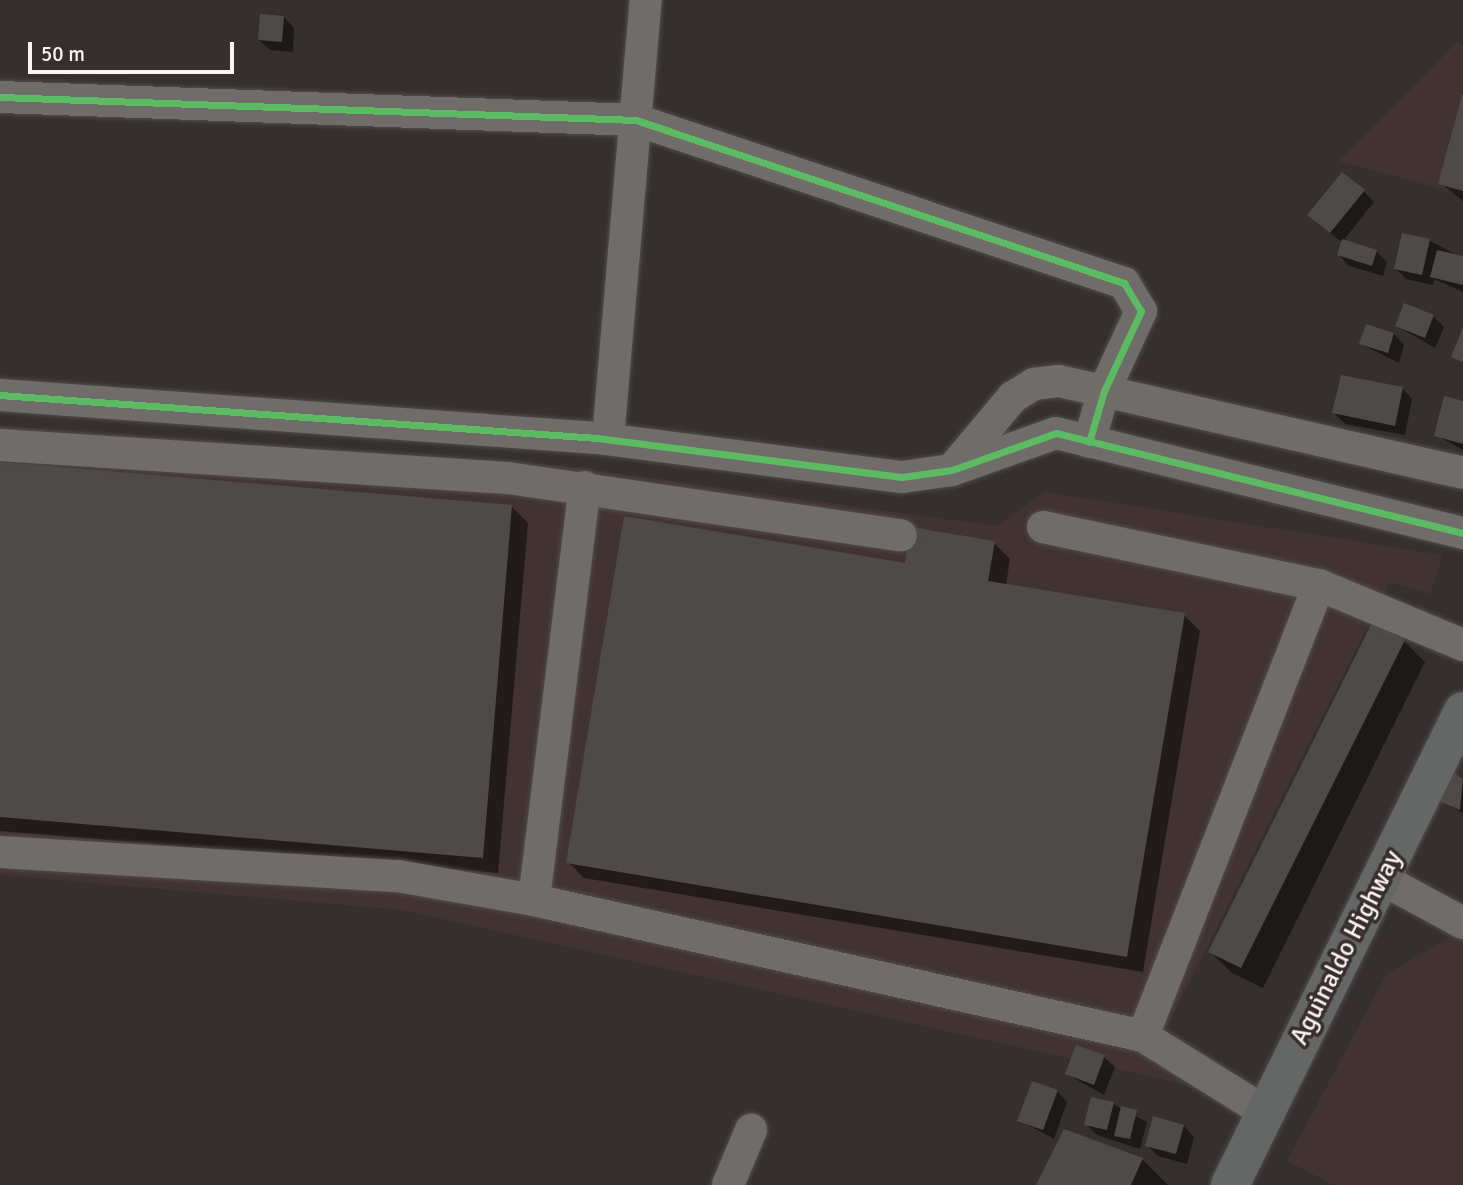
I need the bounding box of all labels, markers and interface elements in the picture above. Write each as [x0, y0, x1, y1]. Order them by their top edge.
scale bar [32, 28, 238, 72]
text: 50 m [41, 41, 85, 67]
street label: Aguinaldo Highway [1285, 846, 1409, 1050]

